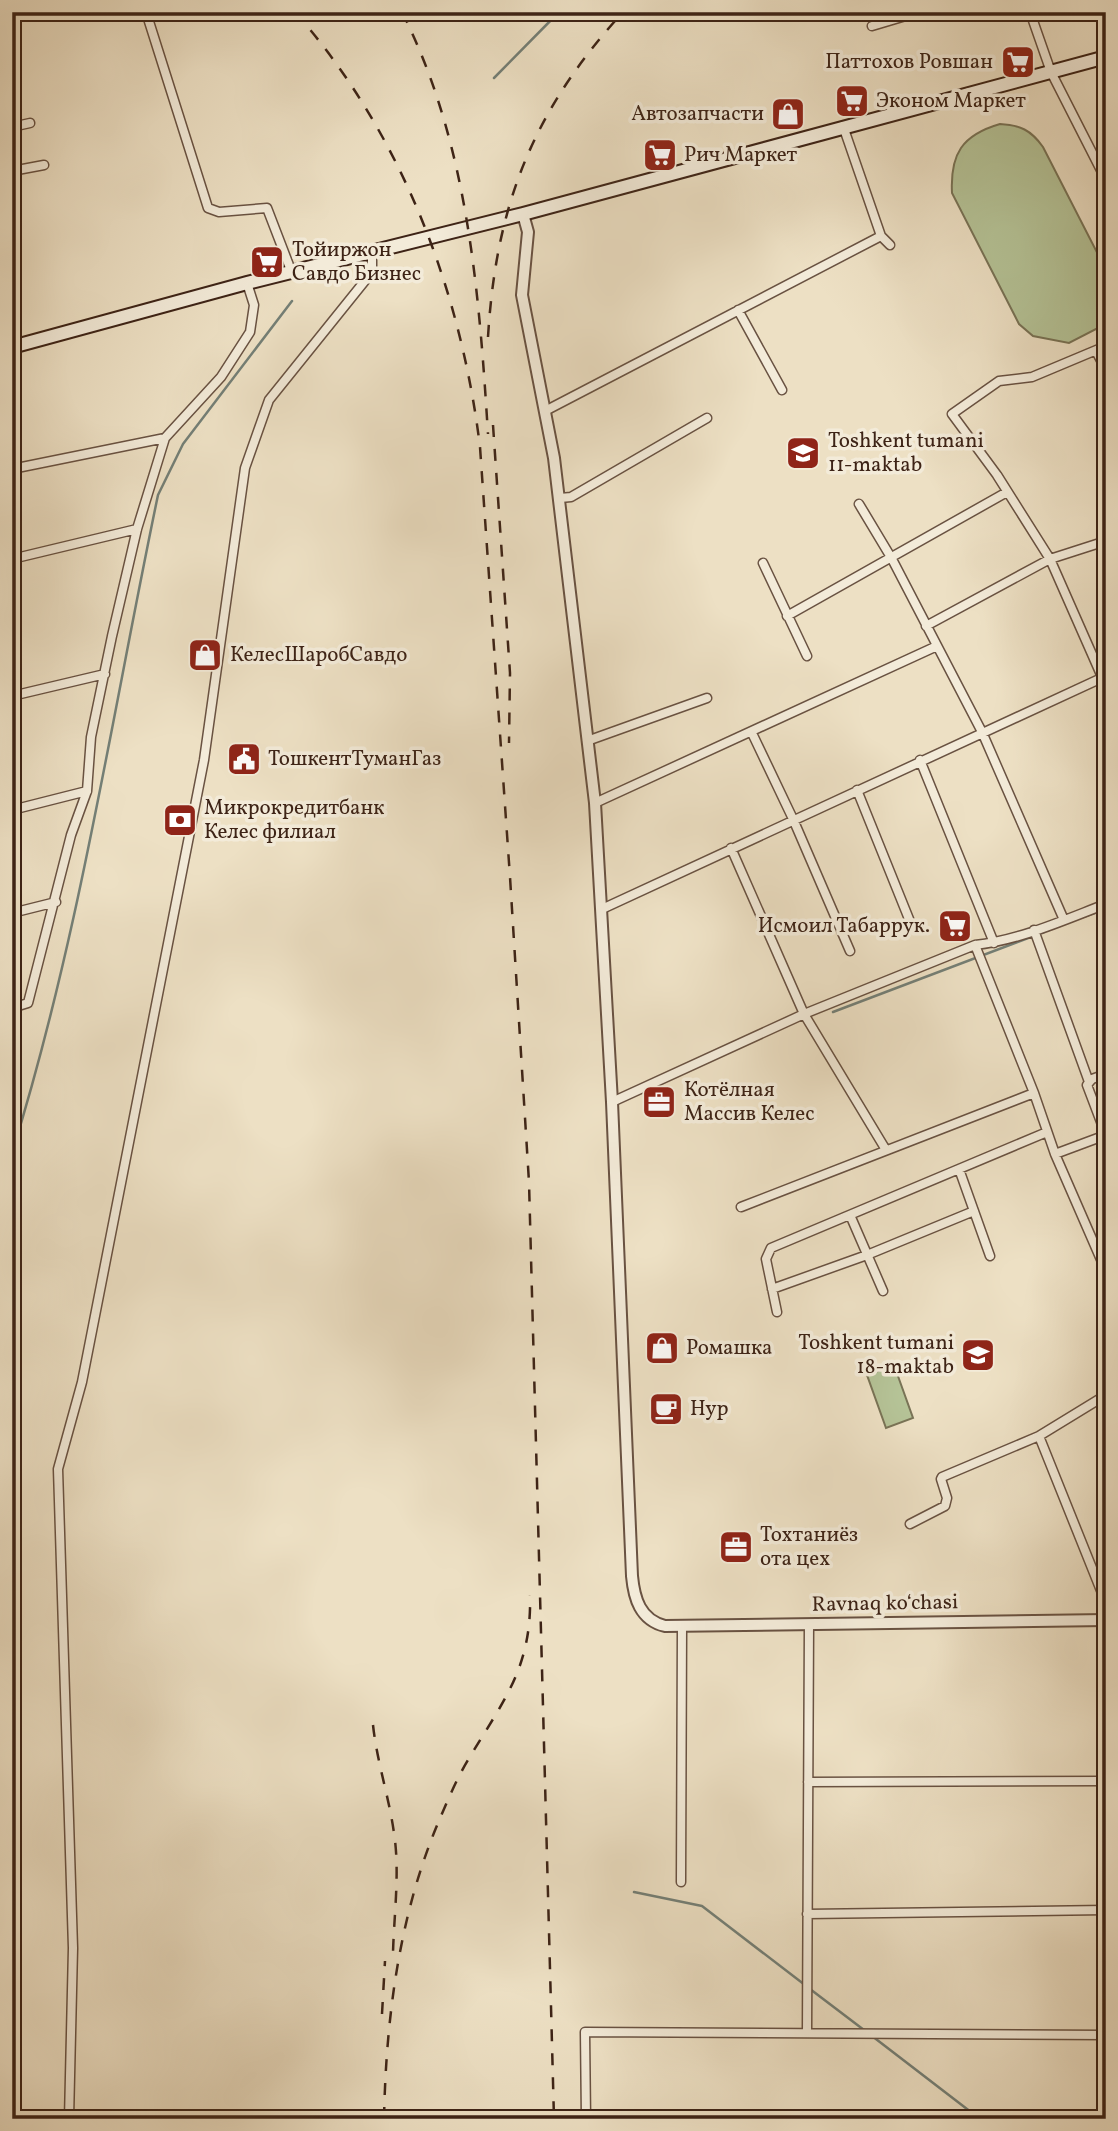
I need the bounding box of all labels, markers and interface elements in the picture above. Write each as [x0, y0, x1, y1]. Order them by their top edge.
supermarket icon: Паттохов Ровшан [999, 43, 1037, 81]
place label: Паттохов Ровшан [825, 48, 993, 77]
supermarket icon: Эконом Маркет [833, 82, 871, 120]
place label: Эконом Маркет [876, 87, 1026, 116]
shop icon: Автозапчасти [769, 95, 807, 133]
place label: Автозапчасти [631, 100, 764, 129]
supermarket icon: Рич Маркет [641, 136, 679, 174]
place label: Рич Маркет [684, 141, 798, 170]
place label: Тойиржон Савдо Бизнес [292, 236, 421, 289]
supermarket icon: Тойиржон Савдо Бизнес [248, 243, 286, 281]
place label: Toshkent tumani 11-maktab [828, 427, 984, 480]
school or university icon: Toshkent tumani 11-maktab [784, 434, 822, 472]
shop icon: КелесШаробСавдо [186, 636, 224, 674]
place label: КелесШаробСавдо [230, 641, 407, 670]
public building icon: ТошкентТуманГаз [225, 740, 263, 778]
place label: ТошкентТуманГаз [268, 745, 441, 774]
place label: Микрокредитбанк Келес филиал [204, 794, 385, 847]
bank icon: Микрокредитбанк Келес филиал [161, 801, 199, 839]
supermarket icon: Исмоил Табаррук. [936, 907, 974, 945]
place label: Исмоил Табаррук. [758, 912, 930, 941]
place label: Котёлная Массив Келес [684, 1076, 815, 1129]
office icon: Котёлная Массив Келес [640, 1083, 678, 1121]
shop icon: Ромашка [643, 1329, 681, 1367]
place label: Toshkent tumani 18-maktab [798, 1329, 954, 1382]
place label: Ромашка [686, 1334, 773, 1363]
school or university icon: Toshkent tumani 18-maktab [959, 1336, 997, 1374]
cafe icon: Нур [647, 1390, 685, 1428]
place label: Нур [690, 1395, 729, 1424]
place label: Тохтаниёз ота цех [760, 1521, 858, 1574]
office icon: Тохтаниёз ота цех [717, 1528, 755, 1566]
street label: Ravnaq ko‘chasi [811, 1588, 959, 1620]

